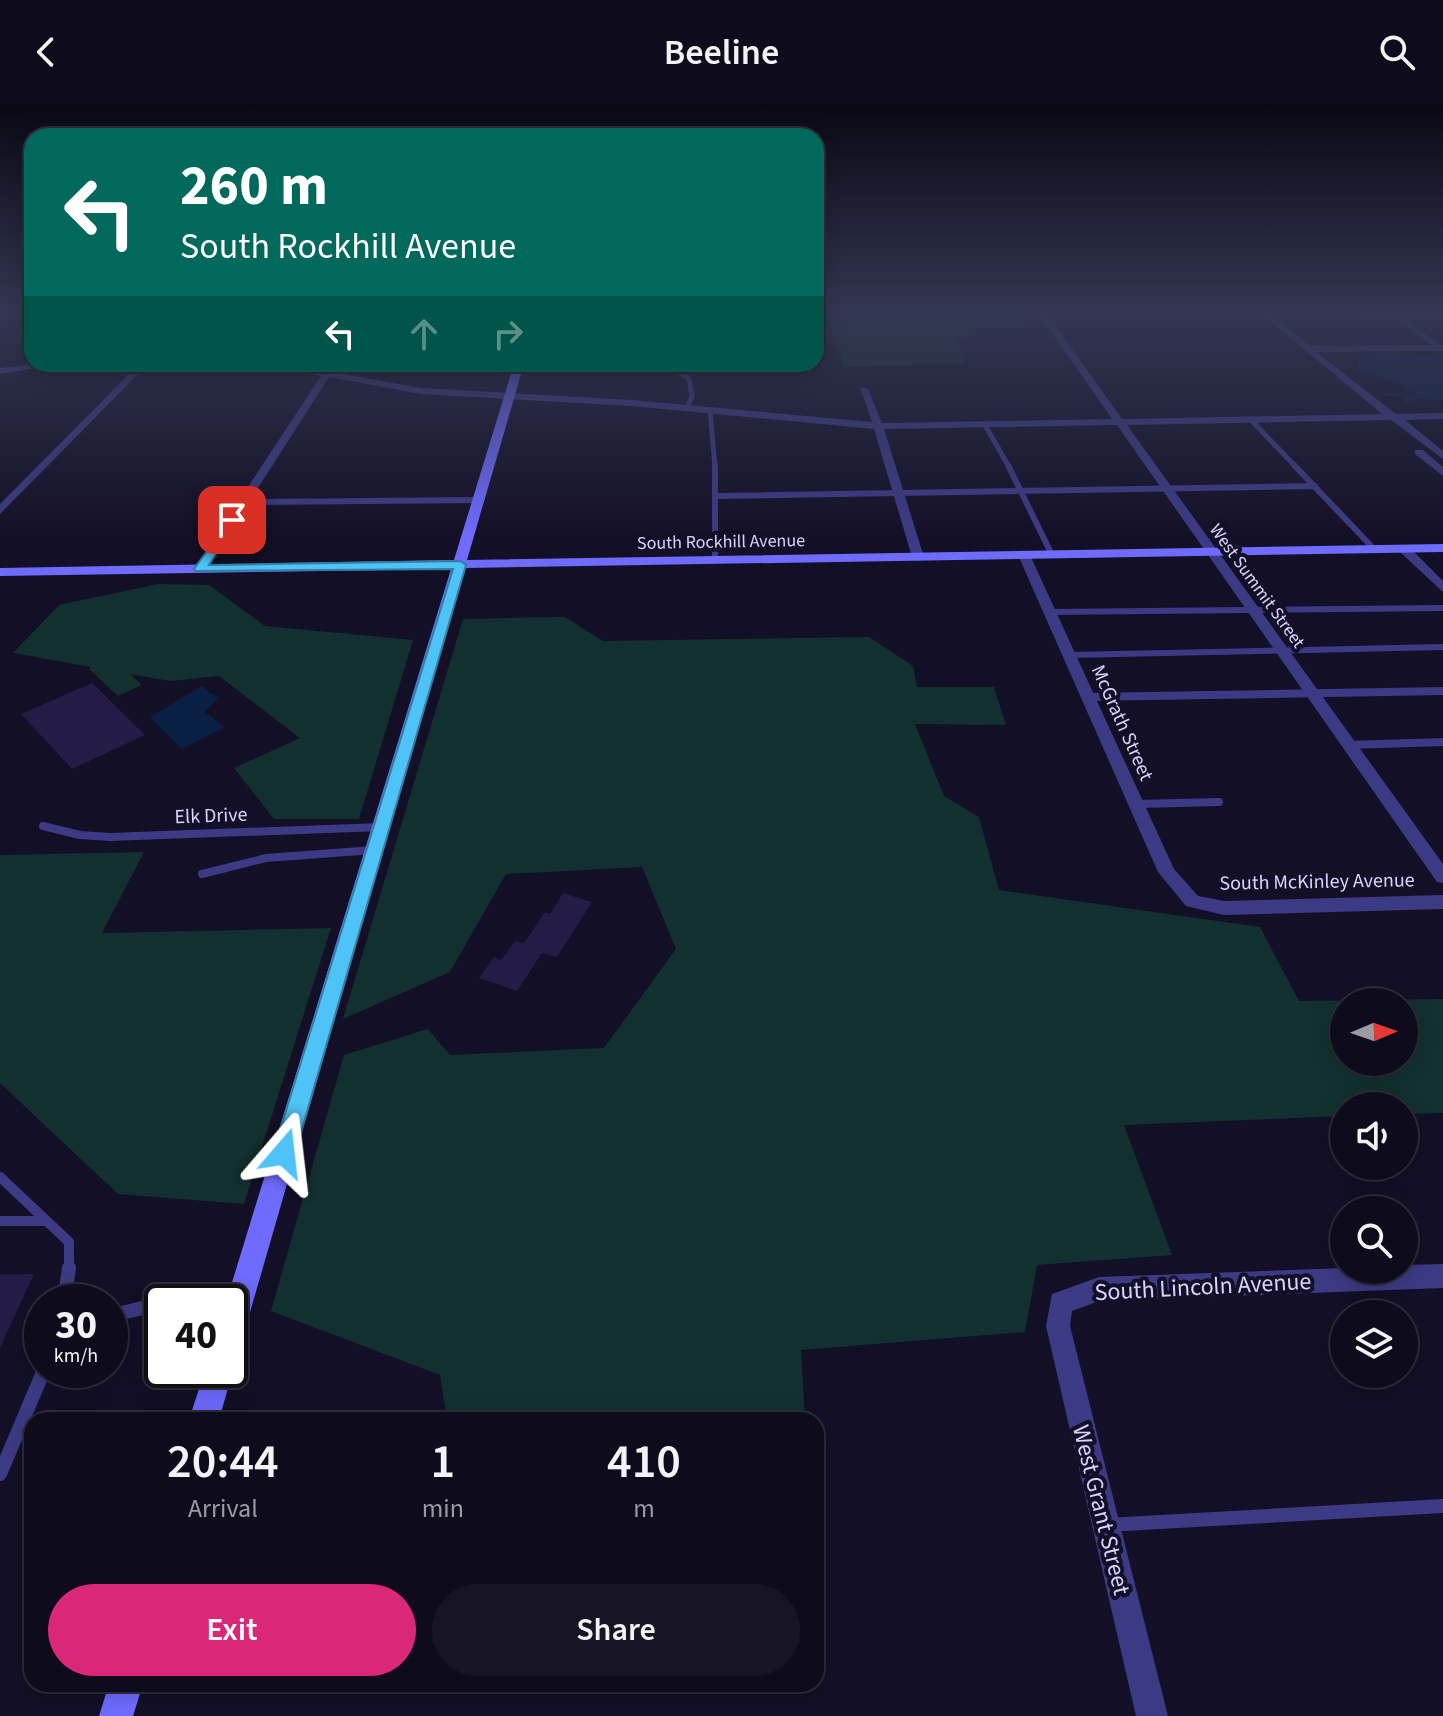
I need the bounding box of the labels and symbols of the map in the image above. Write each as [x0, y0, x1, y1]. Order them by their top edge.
pin [198, 486, 266, 554]
street label: West Summit Street [1203, 519, 1311, 653]
street label: South Rockhill Avenue [637, 528, 805, 556]
street label: McGrath Street [1084, 661, 1160, 786]
street label: Elk Drive [174, 801, 248, 831]
street label: South McKinley Avenue [1219, 866, 1415, 898]
north arrow [1330, 988, 1418, 1076]
position arrow [242, 1111, 326, 1195]
street label: South Lincoln Avenue [1094, 1264, 1312, 1310]
speed limit sign: 40 [144, 1284, 248, 1388]
street label: West Grant Street [1063, 1421, 1139, 1599]

